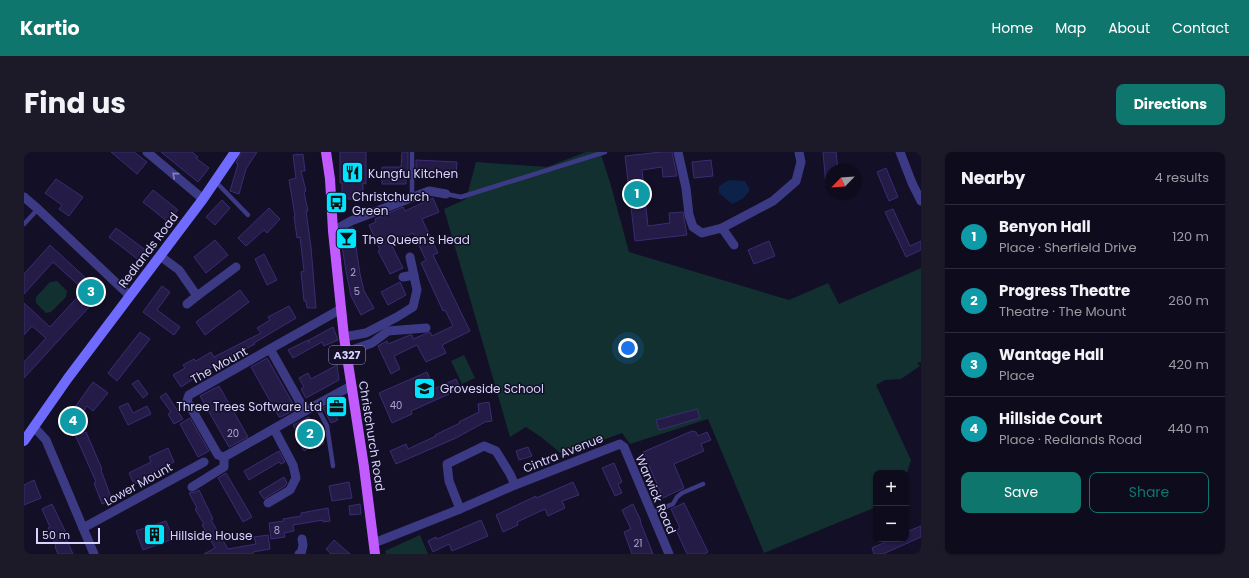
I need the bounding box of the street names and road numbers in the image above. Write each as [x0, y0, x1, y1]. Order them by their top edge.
street label: Redlands Road [114, 209, 182, 291]
street label: The Mount [188, 342, 250, 388]
road number: A327 [329, 346, 365, 364]
street label: Christchurch Road [355, 380, 389, 492]
street label: Cintra Avenue [520, 429, 606, 477]
street label: Warwick Road [632, 452, 680, 536]
street label: Lower Mount [101, 458, 175, 510]

